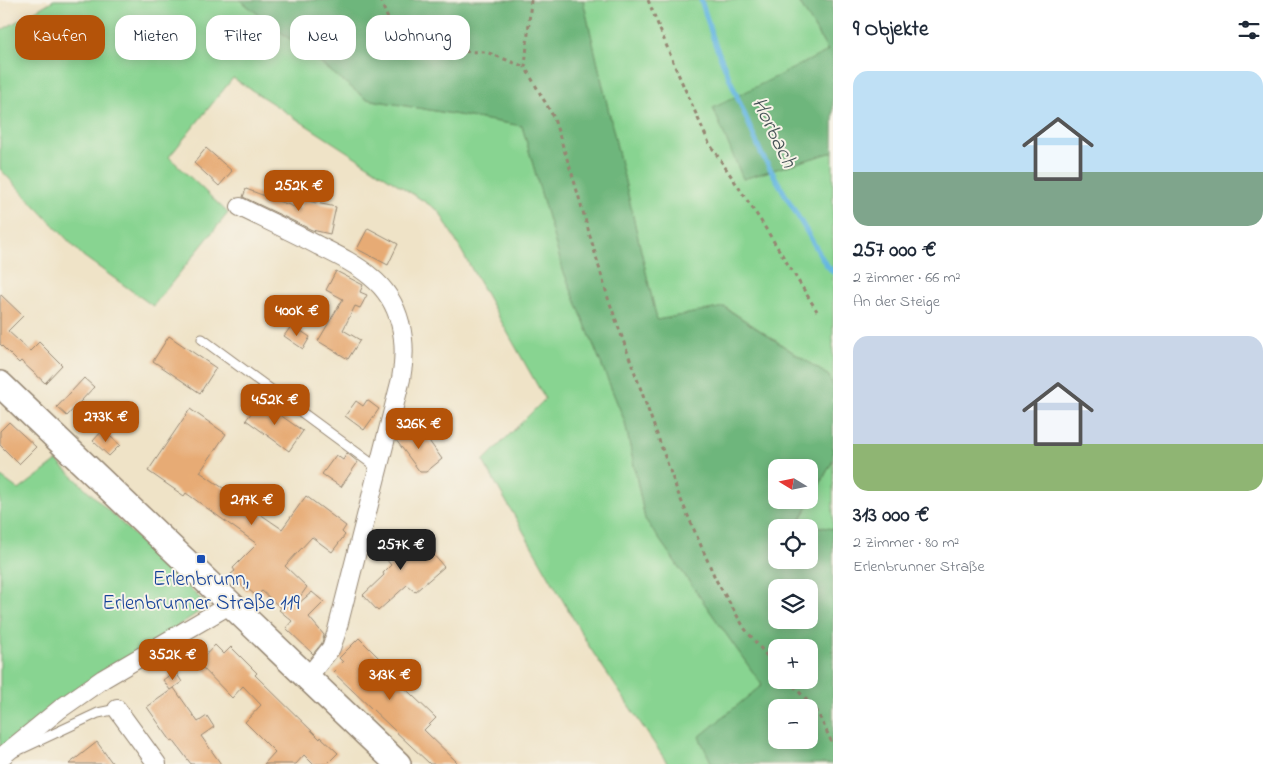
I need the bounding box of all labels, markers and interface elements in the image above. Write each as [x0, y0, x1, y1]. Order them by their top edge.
chip: Kaufen [15, 15, 105, 60]
chip: Mieten [115, 15, 196, 60]
chip: Filter [206, 15, 280, 60]
chip: Neu [290, 15, 356, 60]
chip: Wohnung [366, 15, 470, 60]
text: 9 Objekte [853, 15, 928, 45]
icon: filters [1235, 16, 1263, 44]
water label: Horbach [742, 92, 804, 174]
icon: home [1013, 104, 1103, 194]
pin: 252K € [258, 170, 340, 212]
text: 252K € [275, 174, 323, 198]
text: 257 000 € [853, 236, 936, 266]
text: 2 Zimmer · 66 m² [853, 266, 961, 290]
text: An der Steige [853, 290, 940, 314]
pin: 400K € [256, 294, 338, 337]
text: 400K € [275, 299, 319, 323]
icon: home [1013, 369, 1103, 459]
pin: 452K € [234, 384, 316, 426]
text: 452K € [252, 388, 298, 412]
pin: 273K € [65, 400, 147, 443]
text: 273K € [84, 405, 128, 429]
pin: 326K € [378, 408, 460, 450]
text: 326K € [397, 412, 441, 436]
north arrow [768, 459, 818, 509]
map controls [768, 459, 818, 749]
pin: 217K € [211, 484, 293, 526]
text: 217K € [231, 488, 273, 512]
text: 313 000 € [853, 501, 929, 531]
button: locate [768, 519, 818, 569]
pin: 257K € [360, 528, 442, 571]
text: 2 Zimmer · 80 m² [853, 531, 959, 555]
text: 257K € [378, 533, 424, 557]
marker: Erlenbrunn, Erlenbrunner Straße 119 [195, 553, 207, 565]
text: Erlenbrunner Straße [853, 555, 985, 579]
place label: Erlenbrunn, Erlenbrunner Straße 119 [102, 565, 301, 619]
button: layers [768, 579, 818, 629]
pin: 352K € [132, 638, 214, 681]
button: + [768, 639, 818, 689]
text: 352K € [150, 643, 196, 667]
pin: 313K € [349, 658, 431, 701]
text: 313K € [369, 663, 411, 687]
button: − [768, 699, 818, 749]

